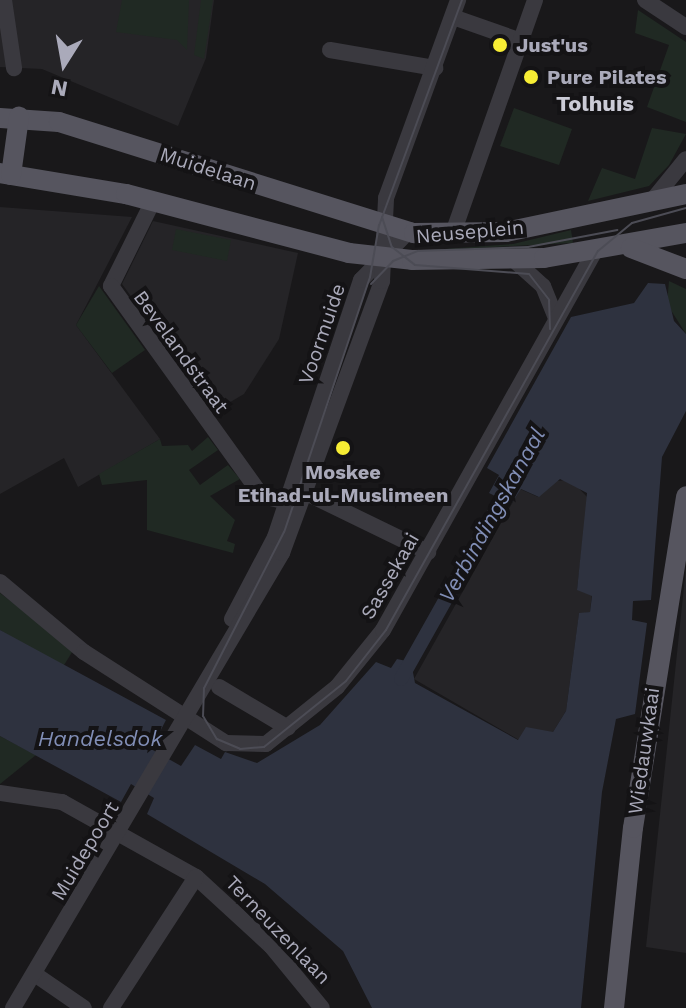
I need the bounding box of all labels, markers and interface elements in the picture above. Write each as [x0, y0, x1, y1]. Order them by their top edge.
north arrow [24, 24, 104, 104]
place label: Just'us [516, 33, 588, 57]
marker: Just'us [491, 36, 509, 54]
place label: Pure Pilates [547, 65, 667, 89]
marker: Pure Pilates [522, 68, 540, 86]
text: N [49, 74, 70, 102]
district label: Tolhuis [556, 91, 634, 117]
street label: Muidelaan [157, 142, 259, 196]
street label: Neuseplein [415, 215, 525, 249]
street label: Voormuide [294, 280, 350, 388]
street label: Bevelandstraat [128, 286, 234, 418]
water label: Verbindingskanaal [433, 423, 551, 607]
marker: Moskee Etihad-ul-Muslimeen [334, 439, 352, 457]
place label: Moskee Etihad-ul-Muslimeen [238, 460, 448, 507]
street label: Sassekaai [356, 529, 424, 623]
street label: Wiedauwkaai [623, 686, 665, 816]
water label: Handelsdok [38, 726, 162, 752]
street label: Muidepoort [46, 797, 124, 905]
street label: Terneuzenlaan [220, 871, 336, 989]

